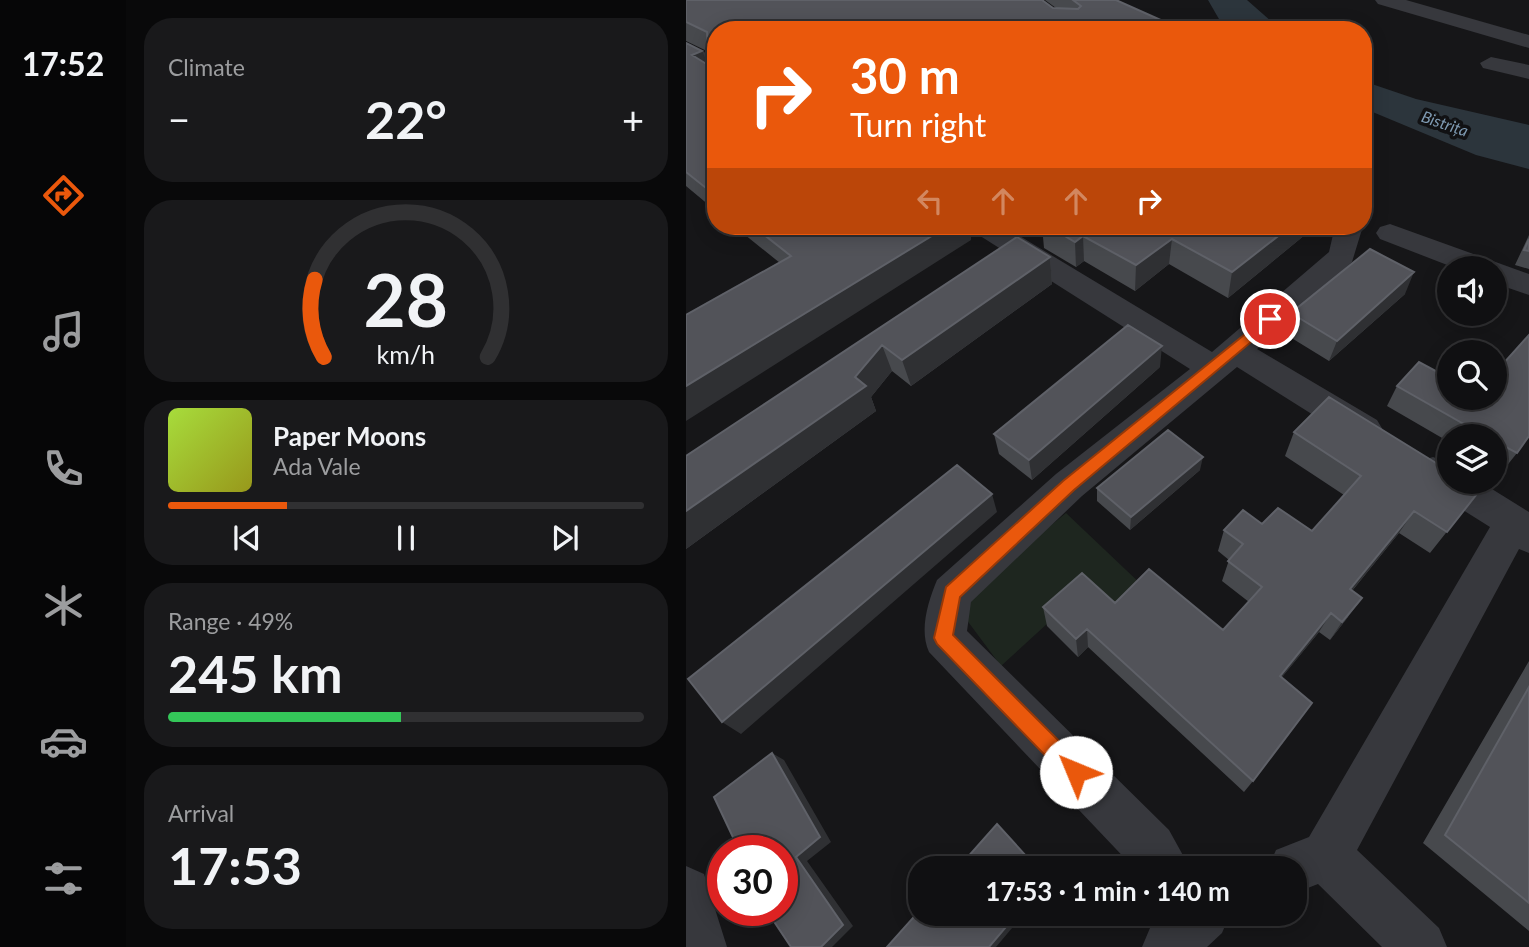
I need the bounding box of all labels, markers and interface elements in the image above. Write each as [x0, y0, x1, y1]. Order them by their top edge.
text: 17:52 [22, 44, 104, 83]
text: 30 m [850, 46, 960, 104]
icon: right [735, 49, 826, 140]
text: Climate [168, 53, 245, 81]
text: 22° [365, 88, 447, 150]
text: − [168, 96, 190, 142]
text: + [622, 96, 644, 142]
text: Turn right [850, 105, 986, 144]
water label: Bistrița [1419, 106, 1471, 140]
icon: directions [39, 171, 88, 220]
icon: left [911, 182, 949, 220]
icon: ahead [984, 182, 1022, 220]
icon: ahead [1057, 182, 1095, 220]
icon: right [1130, 182, 1168, 220]
text: 28 [364, 256, 448, 344]
map controls [1437, 256, 1507, 494]
button: sound [1437, 256, 1507, 326]
pin [1240, 289, 1300, 349]
icon: arrive [1251, 300, 1289, 338]
icon: music [39, 307, 88, 356]
text: km/h [377, 339, 435, 369]
button: search [1437, 340, 1507, 410]
text: Paper Moons [273, 420, 426, 452]
button: layers [1437, 424, 1507, 494]
icon: phone [39, 444, 88, 493]
text: Ada Vale [273, 452, 361, 480]
icon: previous [228, 519, 266, 557]
icon: pause [387, 519, 425, 557]
icon: next [546, 519, 584, 557]
icon: climate [39, 581, 88, 630]
text: Range · 49% [168, 607, 293, 635]
text: 245 km [168, 642, 342, 704]
icon: car [39, 717, 88, 766]
position arrow [1039, 735, 1113, 809]
text: Arrival [168, 799, 234, 827]
text: 17:53 [168, 834, 302, 896]
speed limit sign: 30 [707, 835, 798, 926]
icon: filters [39, 854, 88, 903]
text: 17:53 · 1 min · 140 m [985, 875, 1230, 907]

